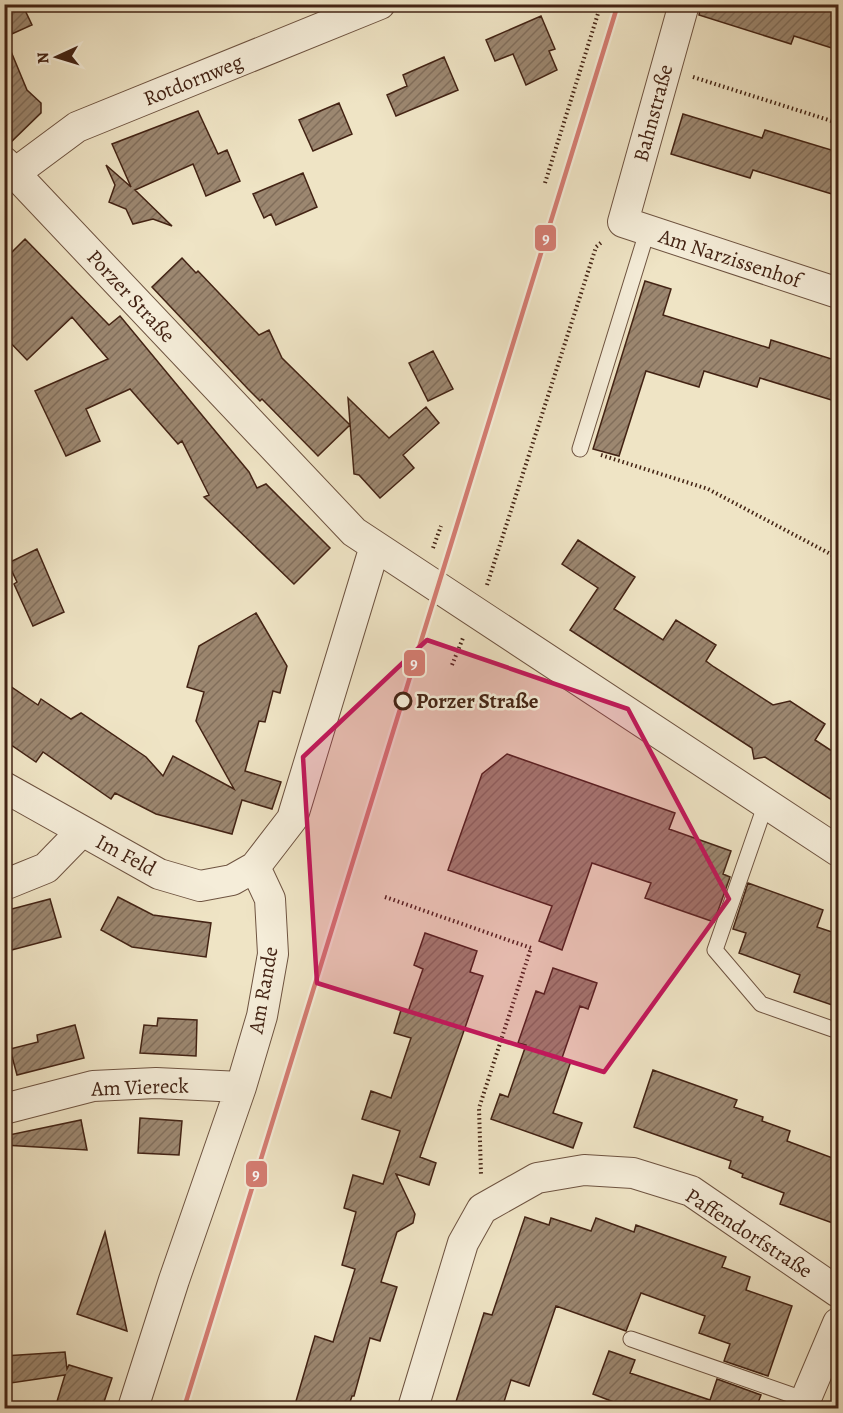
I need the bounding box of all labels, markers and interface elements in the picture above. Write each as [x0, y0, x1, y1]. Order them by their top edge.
north arrow [27, 27, 87, 87]
street label: Rotdornweg [139, 47, 247, 113]
text: N [32, 51, 54, 65]
street label: Bahnstraße [627, 61, 679, 165]
street label: Am Narzissenhof [654, 222, 808, 295]
line badge: 9 [534, 224, 557, 252]
text: 9 [542, 228, 550, 250]
street label: Porzer Straße [81, 243, 181, 349]
line badge: 9 [403, 649, 426, 677]
text: 9 [410, 653, 418, 675]
place label: Porzer Straße [416, 687, 539, 715]
marker: Porzer Straße [394, 692, 412, 710]
street label: Im Feld [91, 827, 162, 883]
street label: Am Rande [241, 944, 284, 1037]
street label: Am Viereck [90, 1071, 190, 1103]
line badge: 9 [245, 1160, 268, 1188]
text: 9 [252, 1164, 260, 1186]
street label: Paffendorfstraße [680, 1181, 818, 1285]

